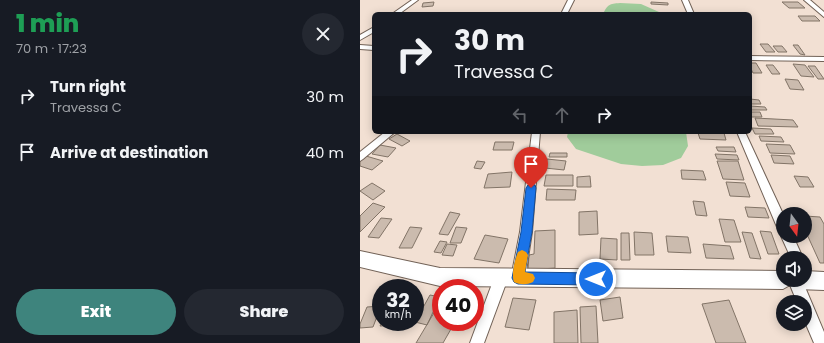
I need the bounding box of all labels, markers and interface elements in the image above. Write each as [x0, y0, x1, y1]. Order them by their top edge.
text: 1 min [16, 7, 79, 40]
button: close [302, 13, 344, 55]
text: 30 m [454, 21, 525, 60]
icon: right [388, 28, 440, 80]
text: 70 m · 17:23 [16, 39, 87, 58]
text: Travessa C [454, 59, 554, 84]
text: Turn right [50, 76, 126, 97]
icon: right [16, 85, 38, 107]
text: 30 m [306, 86, 344, 107]
text: Travessa C [50, 98, 122, 117]
icon: left [509, 104, 531, 126]
icon: ahead [551, 104, 573, 126]
icon: right [593, 104, 615, 126]
icon: arrive [16, 141, 38, 163]
text: Arrive at destination [50, 142, 208, 163]
text: 40 m [306, 142, 344, 163]
pin [514, 147, 548, 188]
icon: arrive [520, 153, 542, 175]
north arrow [776, 207, 812, 243]
map controls [776, 207, 812, 331]
button: sound [776, 251, 812, 287]
position arrow [575, 258, 617, 300]
speed limit sign: 40 [432, 279, 484, 331]
text: 32 [386, 286, 410, 314]
button: Exit [16, 289, 176, 335]
button: Share [184, 289, 344, 335]
button: layers [776, 295, 812, 331]
text: km/h [385, 307, 411, 322]

